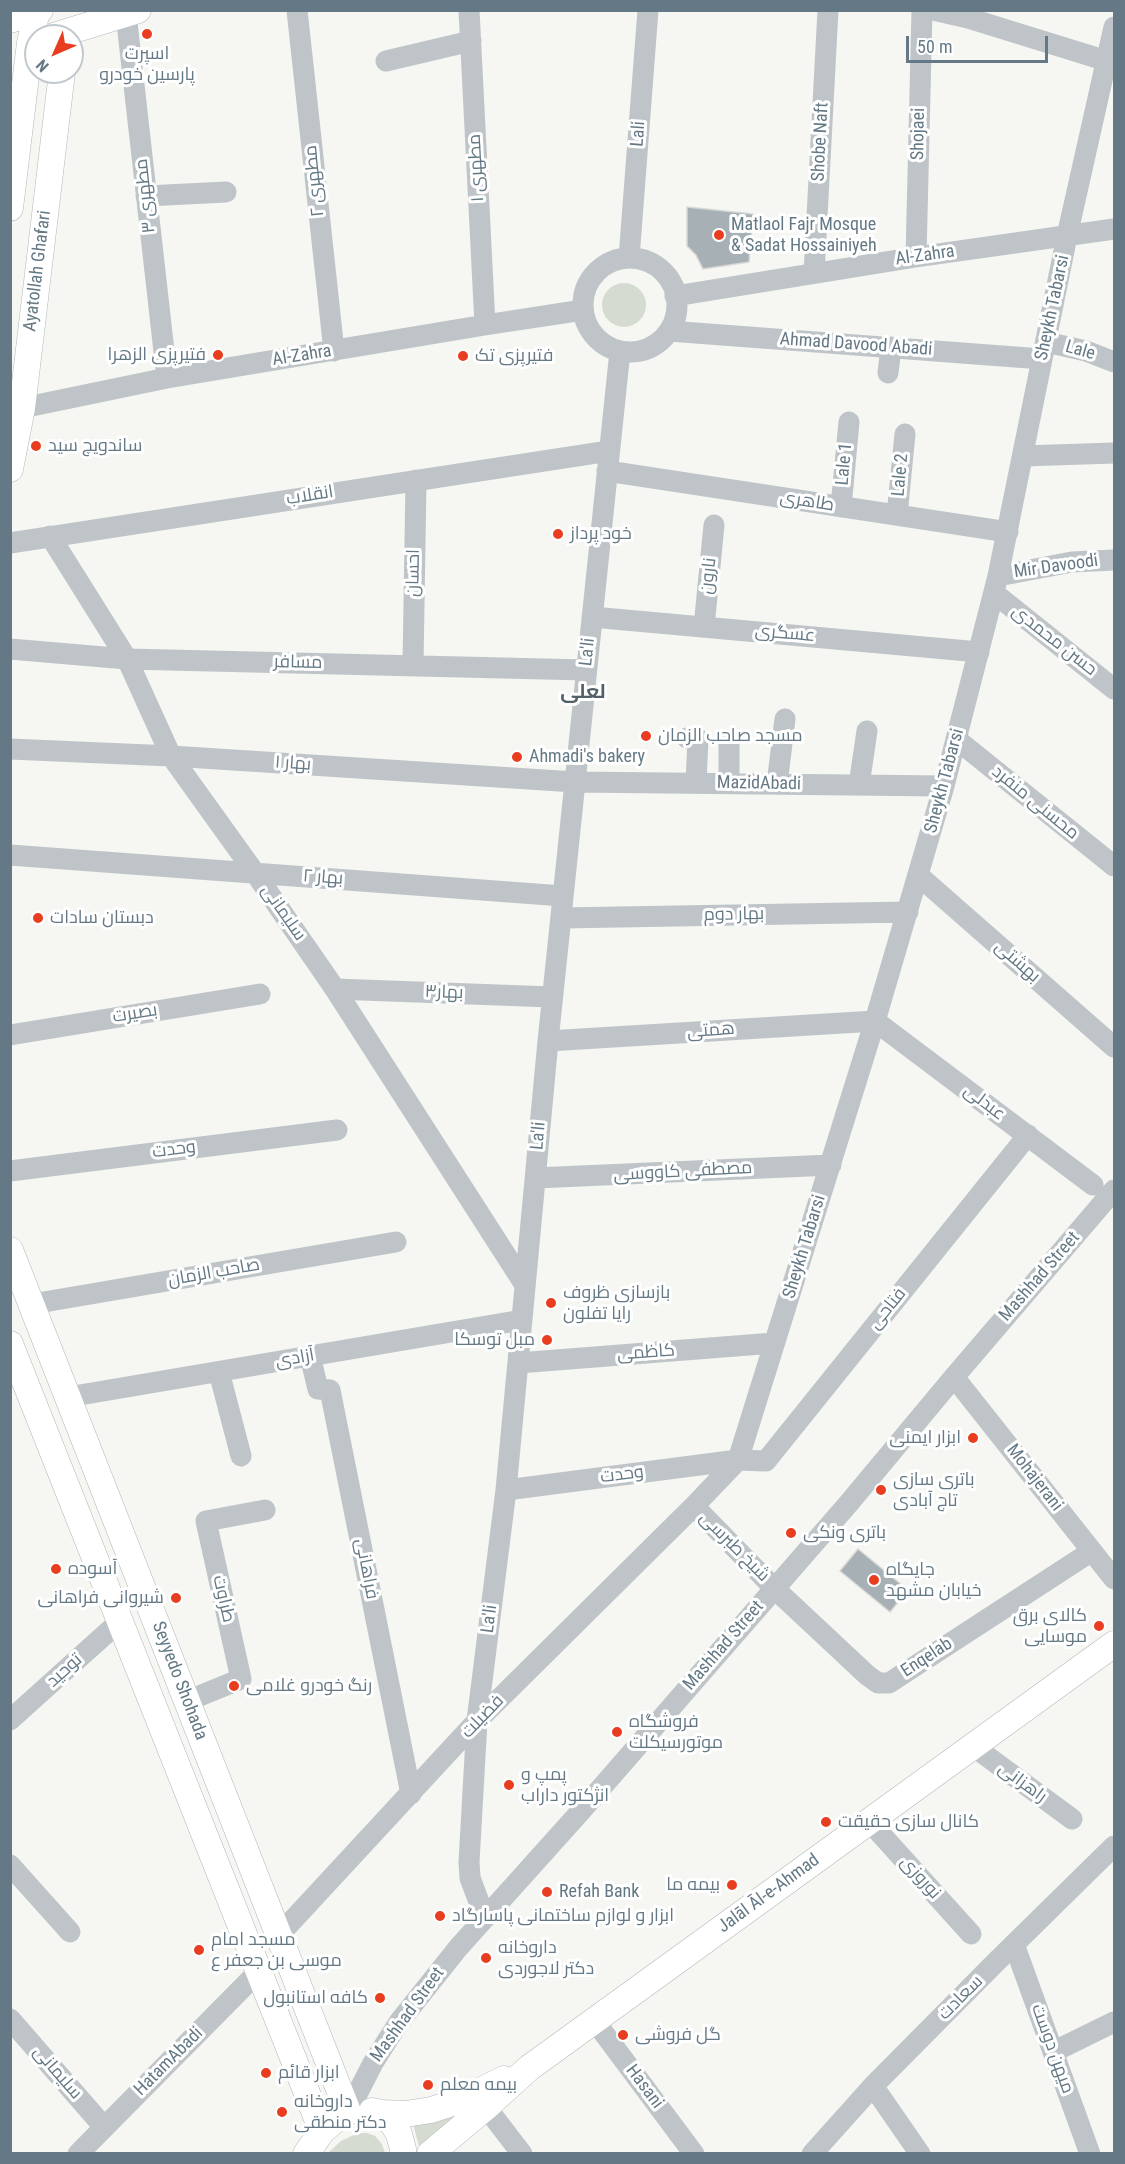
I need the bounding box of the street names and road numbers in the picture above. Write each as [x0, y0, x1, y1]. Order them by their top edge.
street label: Shobe Naft [808, 102, 834, 182]
street label: Shojaei [908, 108, 930, 160]
street label: Lali [627, 121, 651, 147]
street label: مطهری ۱ [464, 133, 490, 203]
street label: مطهری ۲ [300, 144, 330, 218]
street label: مطهری ۳ [131, 158, 161, 234]
street label: Ayatollah Ghafari [20, 209, 56, 333]
street label: Al-Zahra [894, 241, 956, 271]
street label: Sheykh Tabarsi [1031, 253, 1075, 363]
street label: Ahmad Davood Abadi [779, 329, 933, 361]
street label: Lale [1063, 337, 1097, 365]
street label: Al-Zahra [271, 341, 333, 371]
street label: Lale 1 [832, 442, 858, 486]
street label: Lale 2 [888, 453, 914, 497]
street label: انقلاب [285, 482, 335, 510]
street label: طاهری [778, 487, 836, 517]
street label: احسان [403, 549, 425, 597]
street label: Mir Davoodi [1013, 550, 1099, 584]
street label: نارون [696, 557, 722, 595]
street label: حسن محمدی [1007, 601, 1101, 681]
street label: عسگری [754, 621, 816, 647]
street label: La'li [576, 637, 600, 667]
street label: مسافر [273, 652, 323, 674]
street label: Sheykh Tabarsi [921, 726, 969, 836]
street label: بهار ۱ [274, 752, 312, 776]
street label: محسنی منفرد [987, 761, 1083, 845]
street label: MazidAbadi [717, 772, 801, 796]
street label: بهار ۲ [302, 866, 344, 890]
street label: سلیمانی [256, 881, 310, 945]
street label: بهار دوم [703, 904, 765, 926]
street label: بهشتی [990, 936, 1044, 988]
street label: بهار۳ [424, 982, 464, 1004]
street label: بصیرت [111, 1000, 159, 1028]
street label: همتی [686, 1019, 736, 1043]
street label: عبدلی [959, 1080, 1009, 1126]
street label: La'li [527, 1121, 551, 1151]
street label: وحدت [151, 1137, 197, 1163]
street label: مصطفی کاووسی [613, 1158, 753, 1186]
street label: Sheykh Tabarsi [779, 1193, 831, 1301]
street label: Mashhad Street [995, 1228, 1085, 1326]
street label: صاحب الزمان [166, 1254, 262, 1292]
street label: فتاحی [865, 1284, 911, 1334]
street label: کاظمی [616, 1340, 676, 1366]
street label: آزادی [274, 1345, 316, 1373]
street label: Mohajerani [1001, 1440, 1067, 1516]
street label: وحدت [599, 1462, 645, 1488]
street label: شیخ طبرسی [694, 1507, 774, 1587]
street label: فراهانی [350, 1537, 382, 1601]
street label: طراوت [207, 1573, 239, 1625]
street label: Mashhad Street [679, 1597, 769, 1695]
street label: La'li [478, 1604, 502, 1634]
street label: Seyyedo Shohada [147, 1619, 211, 1743]
street label: Enqelab [897, 1633, 957, 1683]
street label: توحید [43, 1650, 87, 1692]
street label: فضیلت [457, 1691, 509, 1743]
street label: راهزانی [993, 1758, 1051, 1808]
street label: Jalāl Āl-e-Ahmad [714, 1850, 824, 1938]
street label: نوروزی [895, 1852, 945, 1904]
street label: Mashhad Street [366, 1963, 450, 2067]
street label: سعادت [934, 1971, 988, 2025]
street label: میهن دوست [1026, 2001, 1078, 2097]
street label: HatamAbadi [130, 2023, 208, 2101]
street label: سلیمانی [28, 2042, 86, 2104]
street label: Hasani [620, 2061, 668, 2113]

